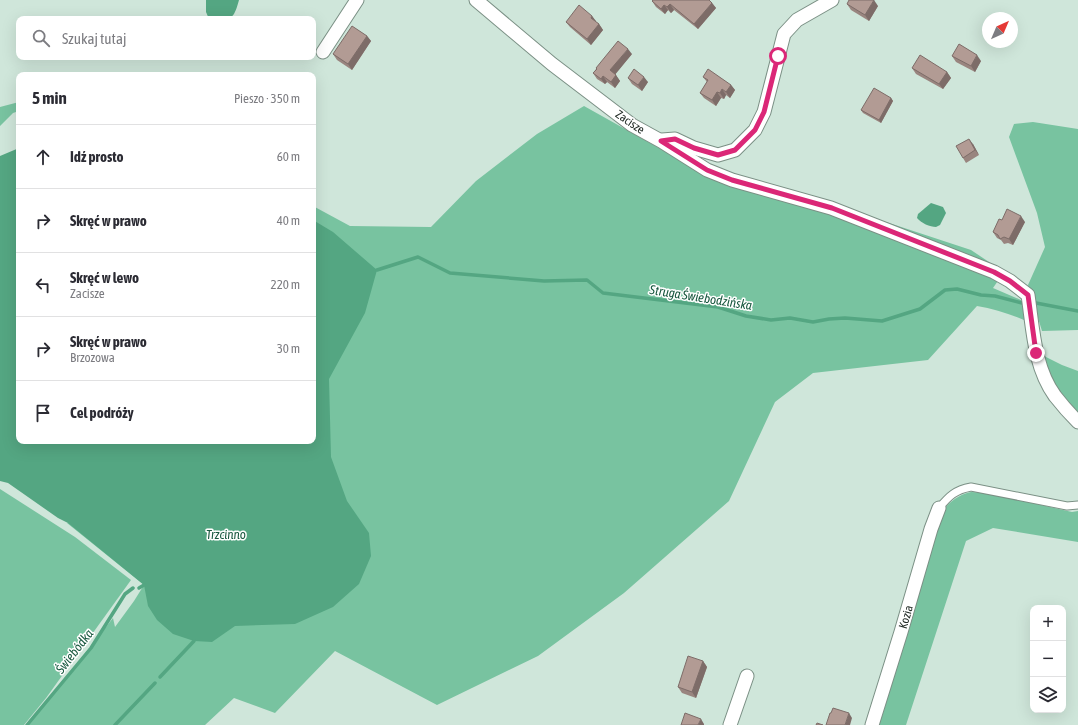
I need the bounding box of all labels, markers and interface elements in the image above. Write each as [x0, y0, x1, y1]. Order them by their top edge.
north arrow [982, 12, 1018, 48]
search box [16, 16, 316, 60]
icon: search [30, 27, 52, 49]
text: Szukaj tutaj [62, 30, 126, 47]
route start [769, 47, 787, 65]
text: 5 min [32, 88, 67, 108]
text: Pieszo · 350 m [234, 91, 300, 106]
street label: Zacisze [613, 107, 647, 137]
icon: ahead [32, 146, 54, 168]
text: Idź prosto [70, 148, 124, 165]
text: 60 m [277, 149, 300, 164]
icon: right [32, 210, 54, 232]
text: Skręć w prawo [70, 212, 147, 229]
text: 40 m [277, 213, 300, 228]
text: Skręć w lewo [70, 269, 139, 286]
icon: left [32, 274, 54, 296]
text: 220 m [271, 277, 300, 292]
water label: Struga Świebodzińska [648, 282, 753, 313]
text: Zacisze [70, 286, 105, 301]
text: Skręć w prawo [70, 333, 147, 350]
icon: right [32, 338, 54, 360]
text: 30 m [277, 341, 300, 356]
route end [1027, 344, 1045, 362]
text: Brzozowa [70, 350, 115, 365]
icon: arrive [32, 402, 54, 424]
text: Cel podróży [70, 404, 134, 421]
water label: Trzcinno [206, 527, 246, 542]
street label: Kozia [896, 604, 916, 630]
map controls [1030, 605, 1066, 713]
button: + [1030, 605, 1066, 641]
water label: Świebódka [52, 626, 96, 677]
button: − [1030, 641, 1066, 677]
button: layers [1030, 677, 1066, 713]

